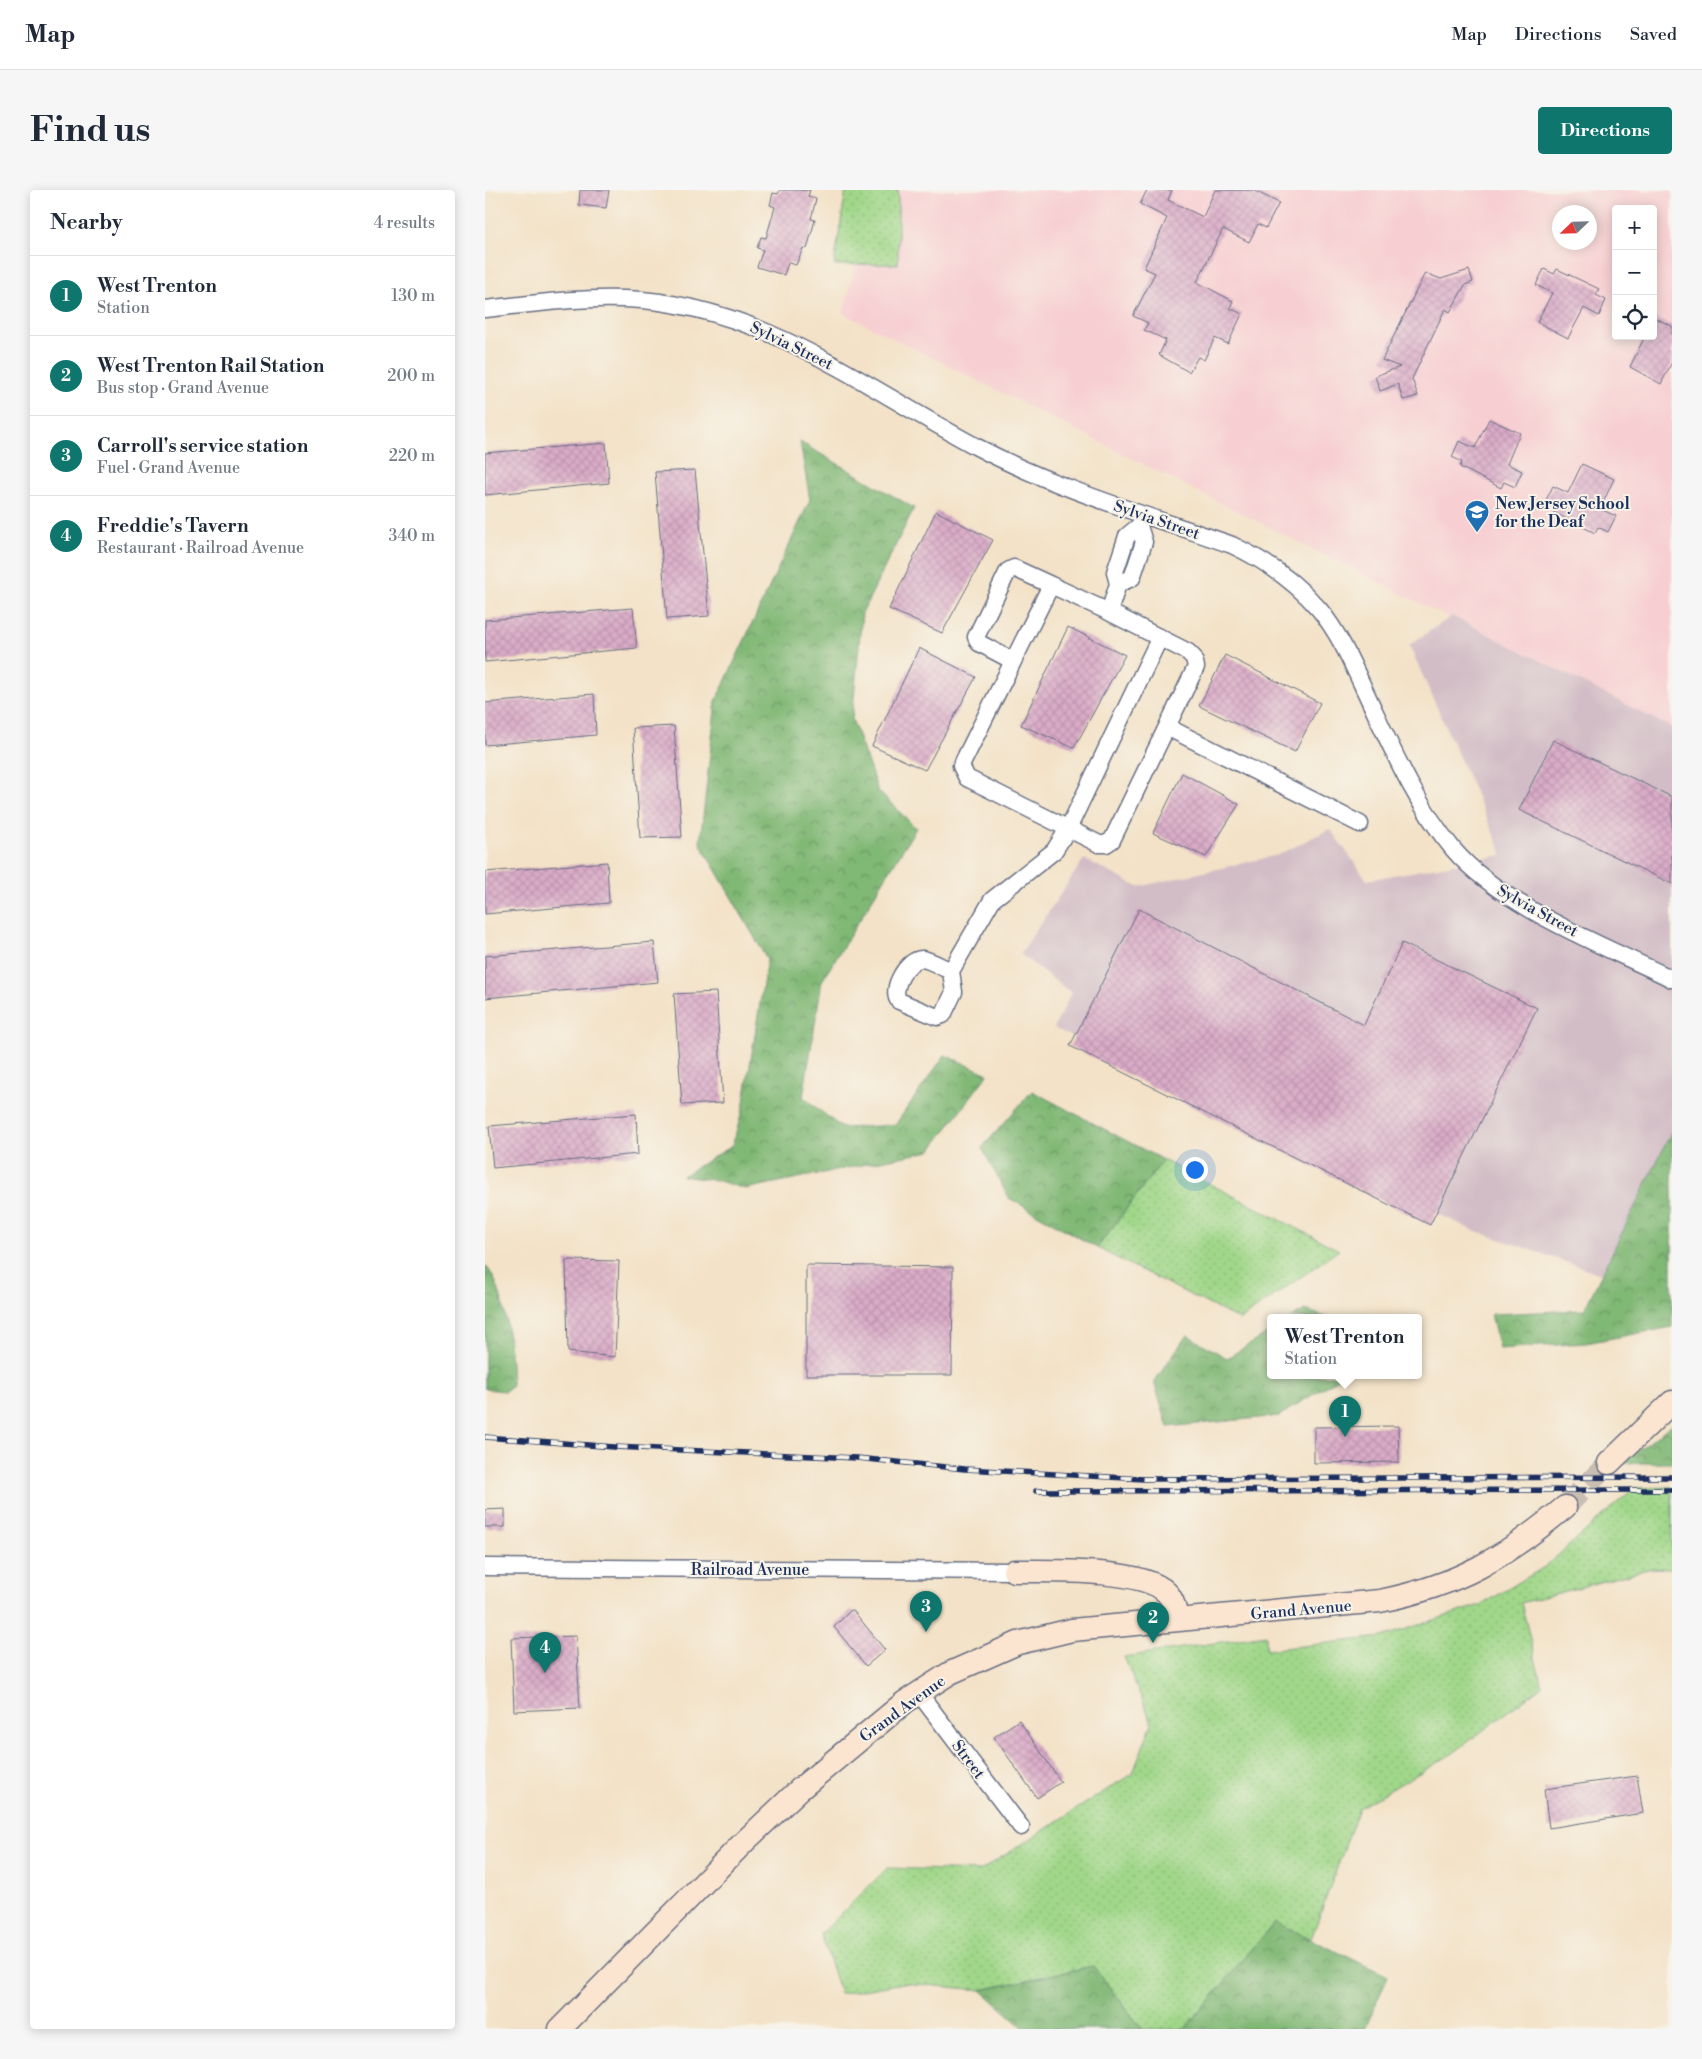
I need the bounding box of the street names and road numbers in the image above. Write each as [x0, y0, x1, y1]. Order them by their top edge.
street label: Sylvia Street [747, 317, 837, 375]
street label: Sylvia Street [1111, 496, 1203, 544]
street label: Sylvia Street [1493, 880, 1582, 942]
street label: Railroad Avenue [691, 1560, 809, 1580]
street label: Grand Avenue [1250, 1596, 1352, 1624]
street label: Grand Avenue [856, 1671, 949, 1747]
street label: Street [947, 1736, 989, 1783]

